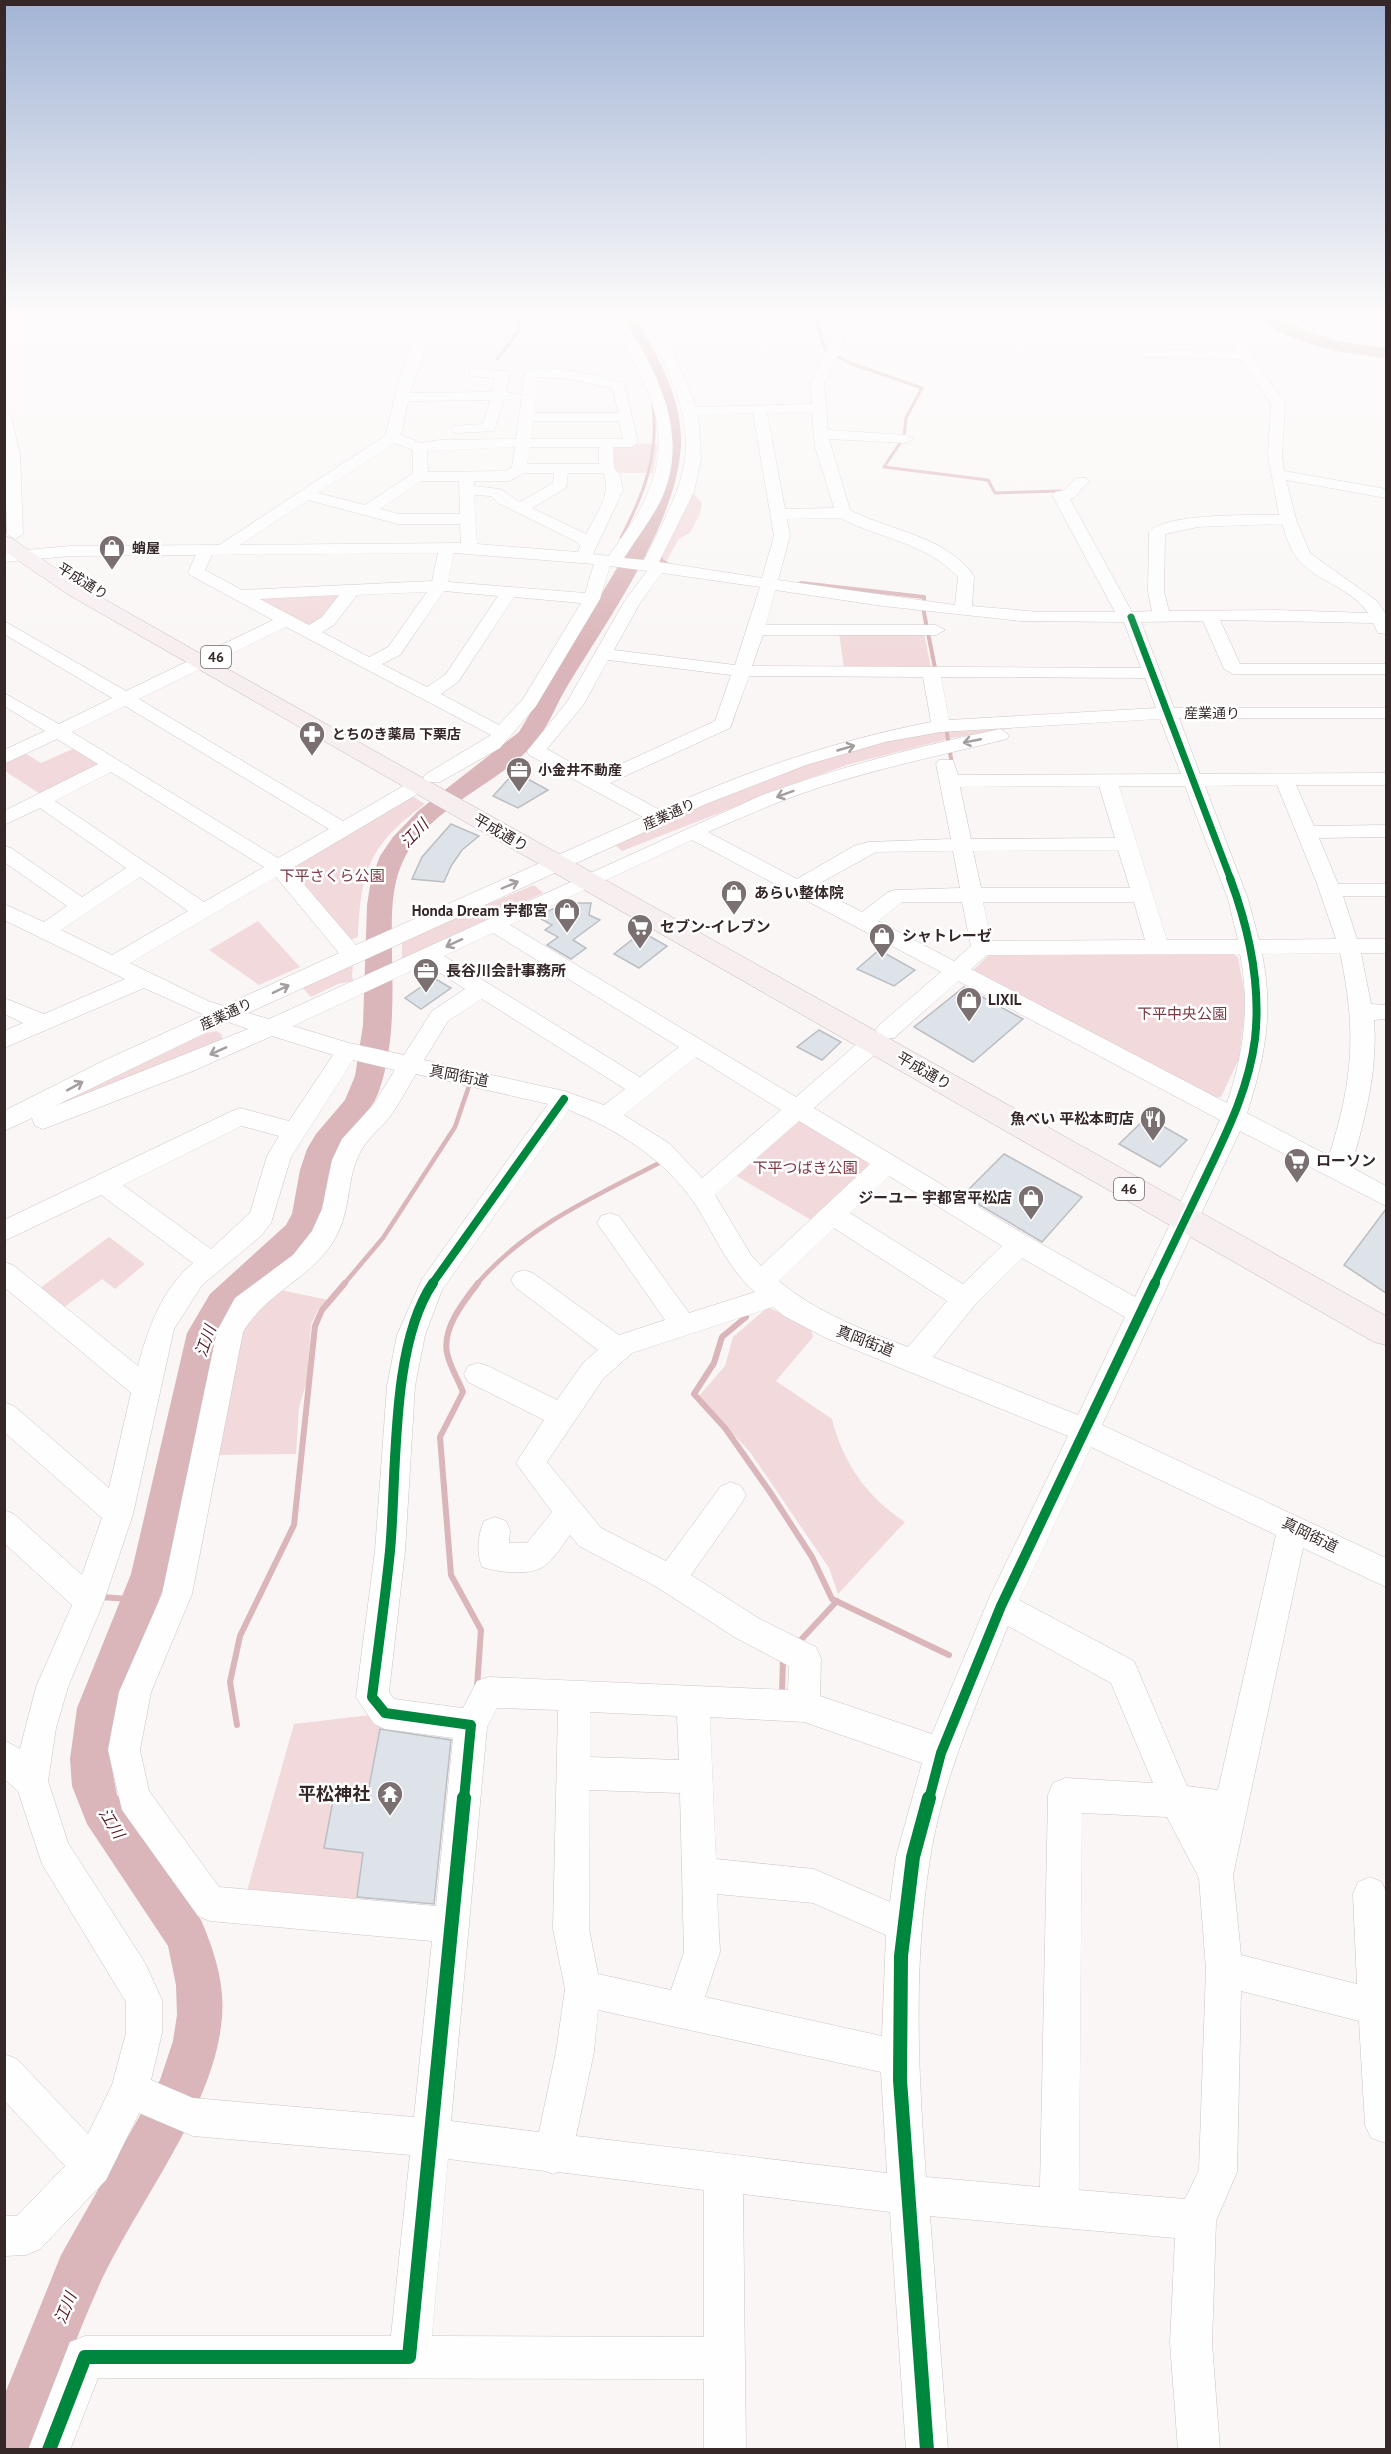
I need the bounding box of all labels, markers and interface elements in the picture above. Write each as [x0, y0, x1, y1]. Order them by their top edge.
shop icon: 蛸屋 [97, 533, 127, 571]
place label: 蛸屋 [132, 539, 160, 557]
street label: 平成通り [54, 559, 112, 603]
road number: 46 [201, 646, 231, 668]
street label: 産業通り [1184, 704, 1240, 722]
pharmacy icon: とちのき薬局 下栗店 [297, 719, 327, 757]
place label: とちのき薬局 下栗店 [332, 725, 461, 743]
one-way arrow [963, 736, 982, 747]
one-way arrow [836, 742, 855, 753]
office icon: 小金井不動産 [504, 755, 534, 793]
place label: 小金井不動産 [538, 761, 622, 779]
one-way arrow [776, 789, 794, 800]
street label: 産業通り [640, 794, 698, 834]
street label: 平成通り [471, 809, 532, 856]
water label: 江川 [396, 813, 434, 851]
park label: 下平さくら公園 [279, 866, 385, 885]
shop icon: あらい整体院 [719, 878, 749, 916]
one-way arrow [501, 879, 519, 891]
place label: あらい整体院 [754, 883, 844, 902]
shop icon: Honda Dream 宇都宮 [552, 896, 582, 934]
place label: Honda Dream 宇都宮 [412, 901, 548, 920]
supermarket icon: セブン-イレブン [625, 912, 655, 950]
place label: セブン-イレブン [660, 917, 770, 936]
shop icon: シャトレーゼ [867, 921, 897, 959]
place label: シャトレーゼ [902, 926, 992, 945]
one-way arrow [445, 937, 463, 949]
office icon: 長谷川会計事務所 [411, 956, 441, 994]
place label: 長谷川会計事務所 [446, 961, 566, 980]
one-way arrow [272, 982, 290, 994]
shop icon: LIXIL [954, 985, 984, 1023]
place label: LIXIL [988, 990, 1022, 1009]
street label: 産業通り [197, 994, 255, 1034]
park label: 下平中央公園 [1137, 1004, 1227, 1023]
one-way arrow [209, 1046, 227, 1057]
street label: 平成通り [894, 1047, 955, 1094]
street label: 真岡街道 [428, 1060, 490, 1091]
one-way arrow [66, 1080, 84, 1091]
restaurant icon: 魚べい 平松本町店 [1138, 1104, 1168, 1142]
place label: 魚べい 平松本町店 [1010, 1109, 1134, 1128]
supermarket icon: ローソン [1282, 1146, 1312, 1184]
place label: ローソン [1316, 1151, 1376, 1170]
park label: 下平つばき公園 [752, 1158, 858, 1177]
road number: 46 [1114, 1178, 1144, 1200]
shop icon: ジーユー 宇都宮平松店 [1016, 1183, 1046, 1221]
place label: ジーユー 宇都宮平松店 [858, 1188, 1012, 1207]
water label: 江川 [190, 1321, 220, 1359]
street label: 真岡街道 [834, 1321, 897, 1360]
street label: 真岡街道 [1279, 1513, 1341, 1556]
temple icon: 平松神社 [375, 1779, 405, 1817]
place label: 平松神社 [298, 1782, 370, 1805]
water label: 江川 [95, 1804, 130, 1844]
water label: 江川 [50, 2288, 81, 2327]

